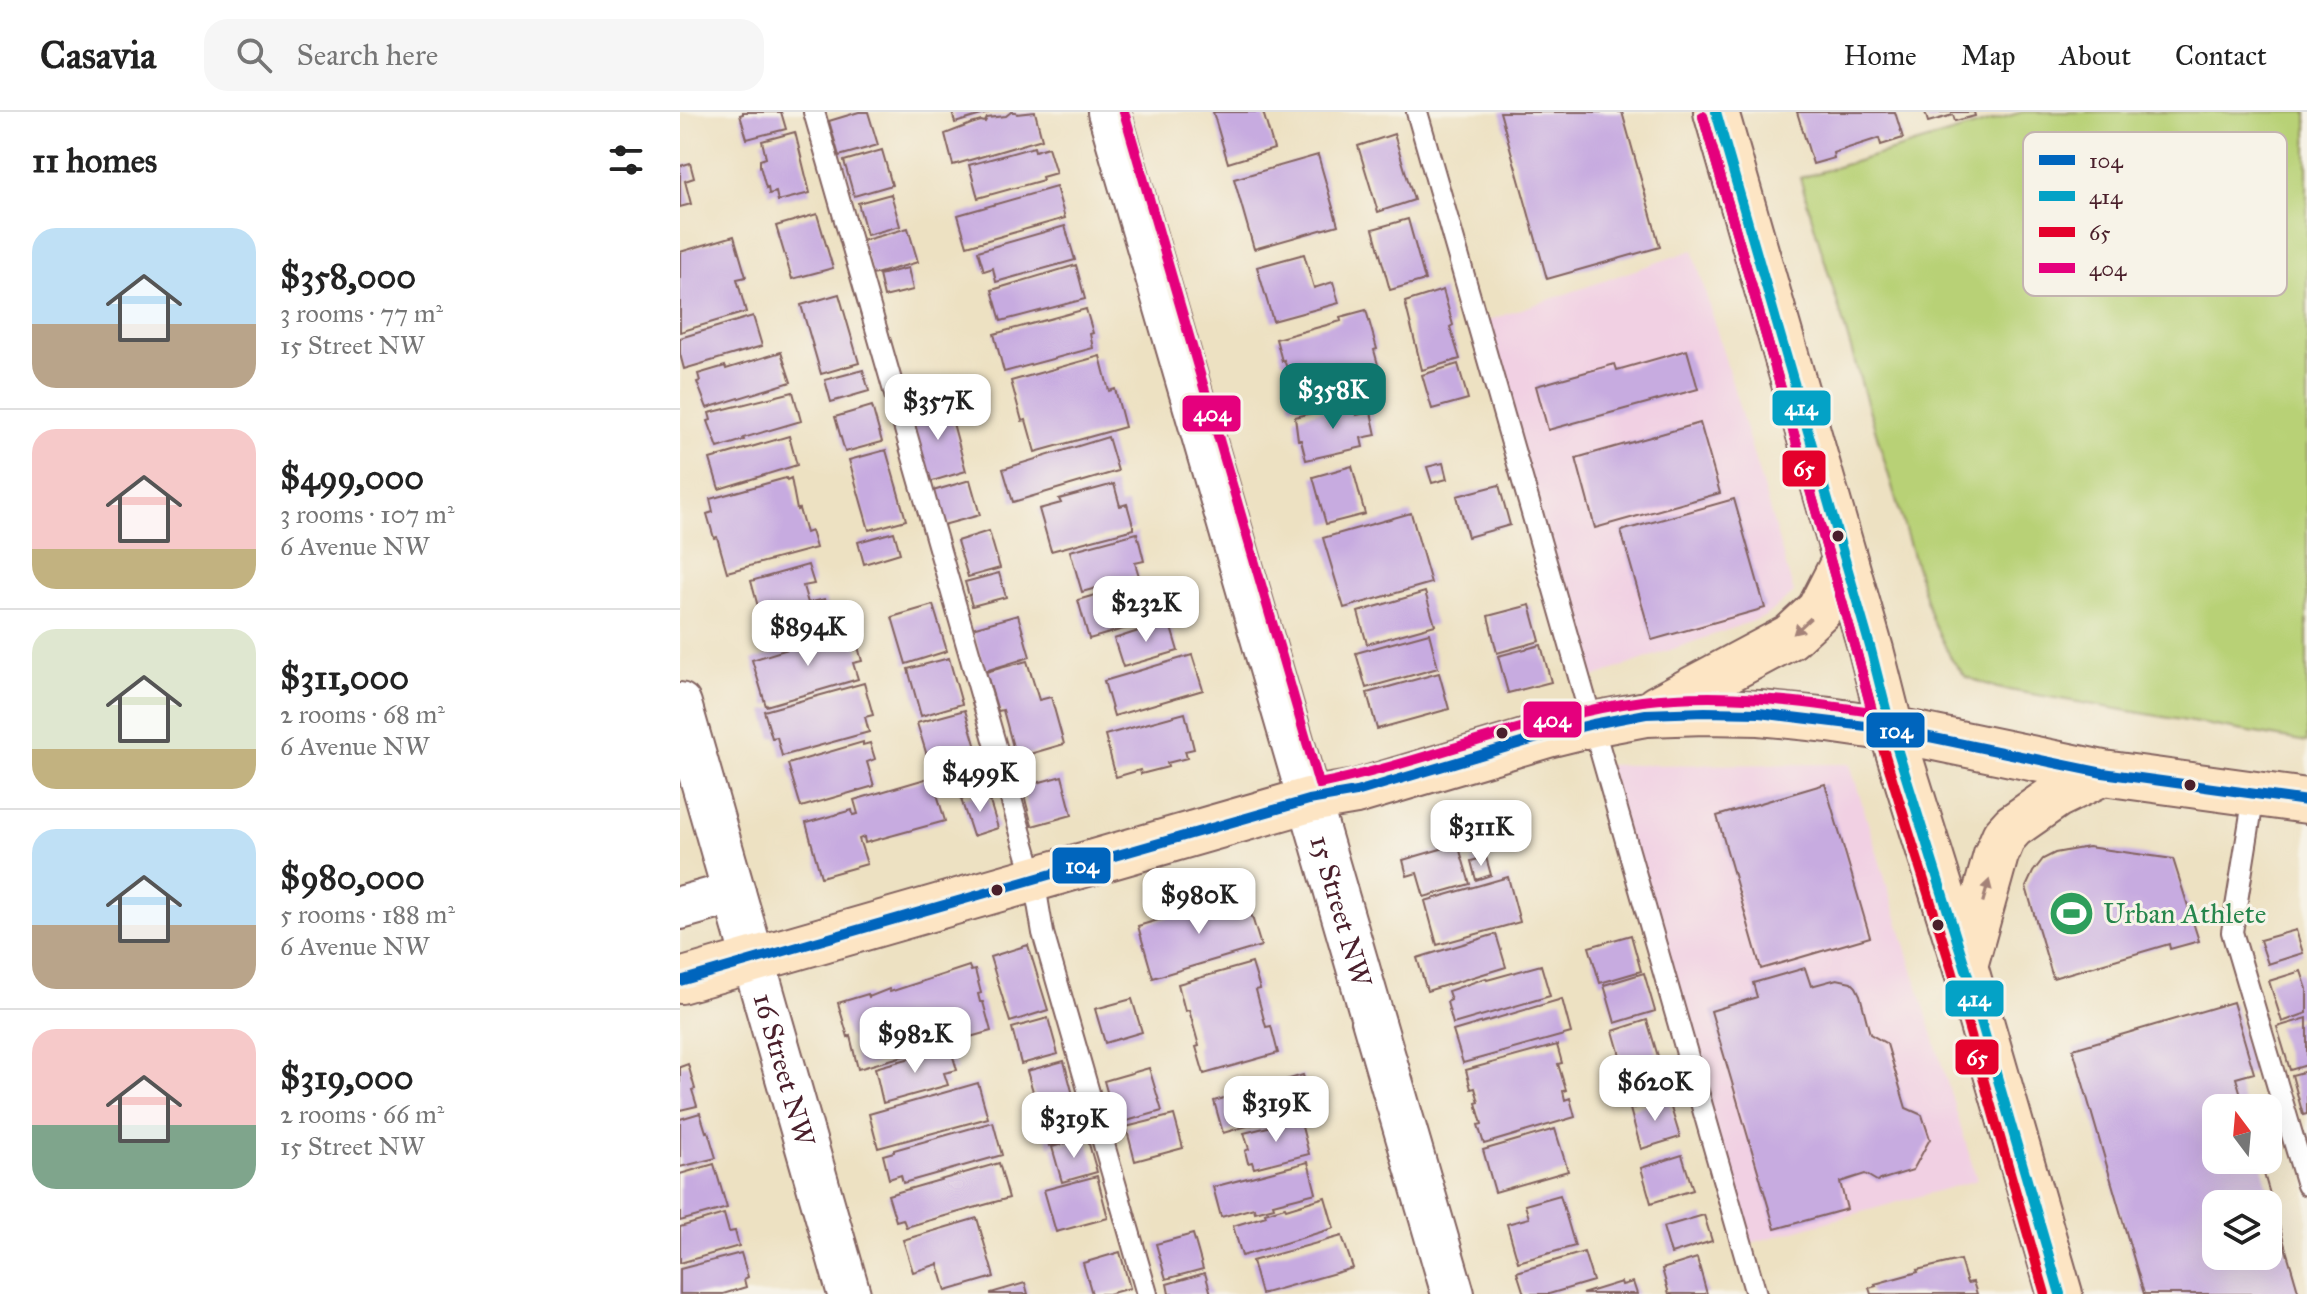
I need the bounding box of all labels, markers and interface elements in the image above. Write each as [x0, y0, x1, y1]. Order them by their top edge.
search box [204, 19, 764, 91]
text: Casavia [40, 32, 156, 78]
icon: search [232, 33, 276, 77]
text: Search here [296, 37, 438, 73]
text: Home [1844, 38, 1917, 73]
text: Map [1961, 38, 2015, 73]
text: About [2059, 38, 2131, 73]
text: Contact [2175, 38, 2267, 73]
legend [2023, 132, 2287, 296]
icon: filters [604, 138, 648, 182]
text: 11 homes [32, 140, 157, 181]
text: 104 [2089, 147, 2123, 174]
text: 414 [2089, 183, 2123, 210]
text: 65 [2089, 219, 2111, 246]
text: 404 [2089, 255, 2127, 282]
text: $358,000 [280, 256, 416, 297]
icon: home [96, 260, 192, 356]
text: 3 rooms · 77 m² [280, 297, 443, 329]
text: 15 Street NW [280, 329, 425, 361]
pin: $358K [1277, 363, 1389, 431]
text: $358K [1298, 373, 1368, 405]
pin: $357K [882, 374, 994, 442]
text: $357K [903, 384, 973, 416]
line badge: 414 [1771, 389, 1832, 427]
line badge: 404 [1181, 394, 1242, 433]
text: 414 [1784, 394, 1819, 421]
text: 404 [1193, 400, 1232, 427]
line badge: 65 [1781, 449, 1827, 488]
text: 65 [1793, 455, 1816, 482]
text: $499,000 [280, 457, 424, 498]
icon: home [96, 461, 192, 557]
text: 3 rooms · 107 m² [280, 498, 455, 530]
unlabelled marker [1830, 528, 1846, 544]
text: 6 Avenue NW [280, 530, 429, 562]
pin: $232K [1090, 576, 1202, 644]
text: $232K [1111, 586, 1181, 618]
pin: $894K [752, 600, 864, 668]
text: $894K [770, 610, 846, 642]
one-way arrow [1793, 616, 1812, 634]
text: $311,000 [280, 657, 409, 698]
icon: home [96, 661, 192, 757]
text: 2 rooms · 68 m² [280, 698, 445, 730]
line badge: 404 [1522, 700, 1583, 739]
text: 404 [1533, 706, 1572, 733]
line badge: 104 [1865, 711, 1926, 749]
text: 104 [1879, 717, 1915, 744]
unlabelled marker [1494, 725, 1510, 741]
text: 6 Avenue NW [280, 730, 429, 762]
pin: $499K [924, 746, 1036, 814]
text: $499K [942, 756, 1018, 788]
unlabelled marker [2182, 777, 2198, 793]
pin: $311K [1425, 800, 1537, 868]
text: $311K [1449, 810, 1514, 842]
street label: 15 Street NW [1302, 831, 1380, 992]
line badge: 104 [1051, 846, 1112, 885]
text: 104 [1065, 852, 1101, 879]
text: $980,000 [280, 857, 425, 898]
icon: home [96, 861, 192, 957]
pin: $980K [1143, 868, 1255, 936]
text: $980K [1161, 878, 1237, 910]
one-way arrow [1980, 879, 1993, 903]
unlabelled marker [989, 882, 1005, 898]
sports icon: Urban Athlete [2048, 889, 2096, 937]
place label: Urban Athlete [2103, 896, 2266, 931]
text: 5 rooms · 188 m² [280, 898, 455, 930]
unlabelled marker [1930, 917, 1946, 933]
text: 6 Avenue NW [280, 930, 429, 962]
line badge: 414 [1944, 979, 2005, 1018]
text: 414 [1957, 985, 1992, 1012]
street label: 16 Street NW [746, 989, 823, 1151]
pin: $982K [859, 1007, 971, 1075]
text: $982K [878, 1017, 952, 1049]
line badge: 65 [1954, 1038, 2000, 1076]
text: 65 [1966, 1044, 1989, 1071]
pin: $620K [1599, 1055, 1711, 1123]
text: $319,000 [280, 1057, 414, 1098]
icon: home [96, 1061, 192, 1157]
text: $620K [1617, 1065, 1693, 1097]
pin: $319K [1220, 1076, 1332, 1144]
text: $319K [1242, 1086, 1310, 1118]
pin: $319K [1018, 1092, 1130, 1160]
north arrow [2202, 1094, 2282, 1174]
map controls [2202, 1094, 2282, 1270]
text: 2 rooms · 66 m² [280, 1098, 444, 1130]
text: $319K [1040, 1102, 1108, 1134]
text: 15 Street NW [280, 1130, 425, 1162]
button: layers [2202, 1190, 2282, 1270]

